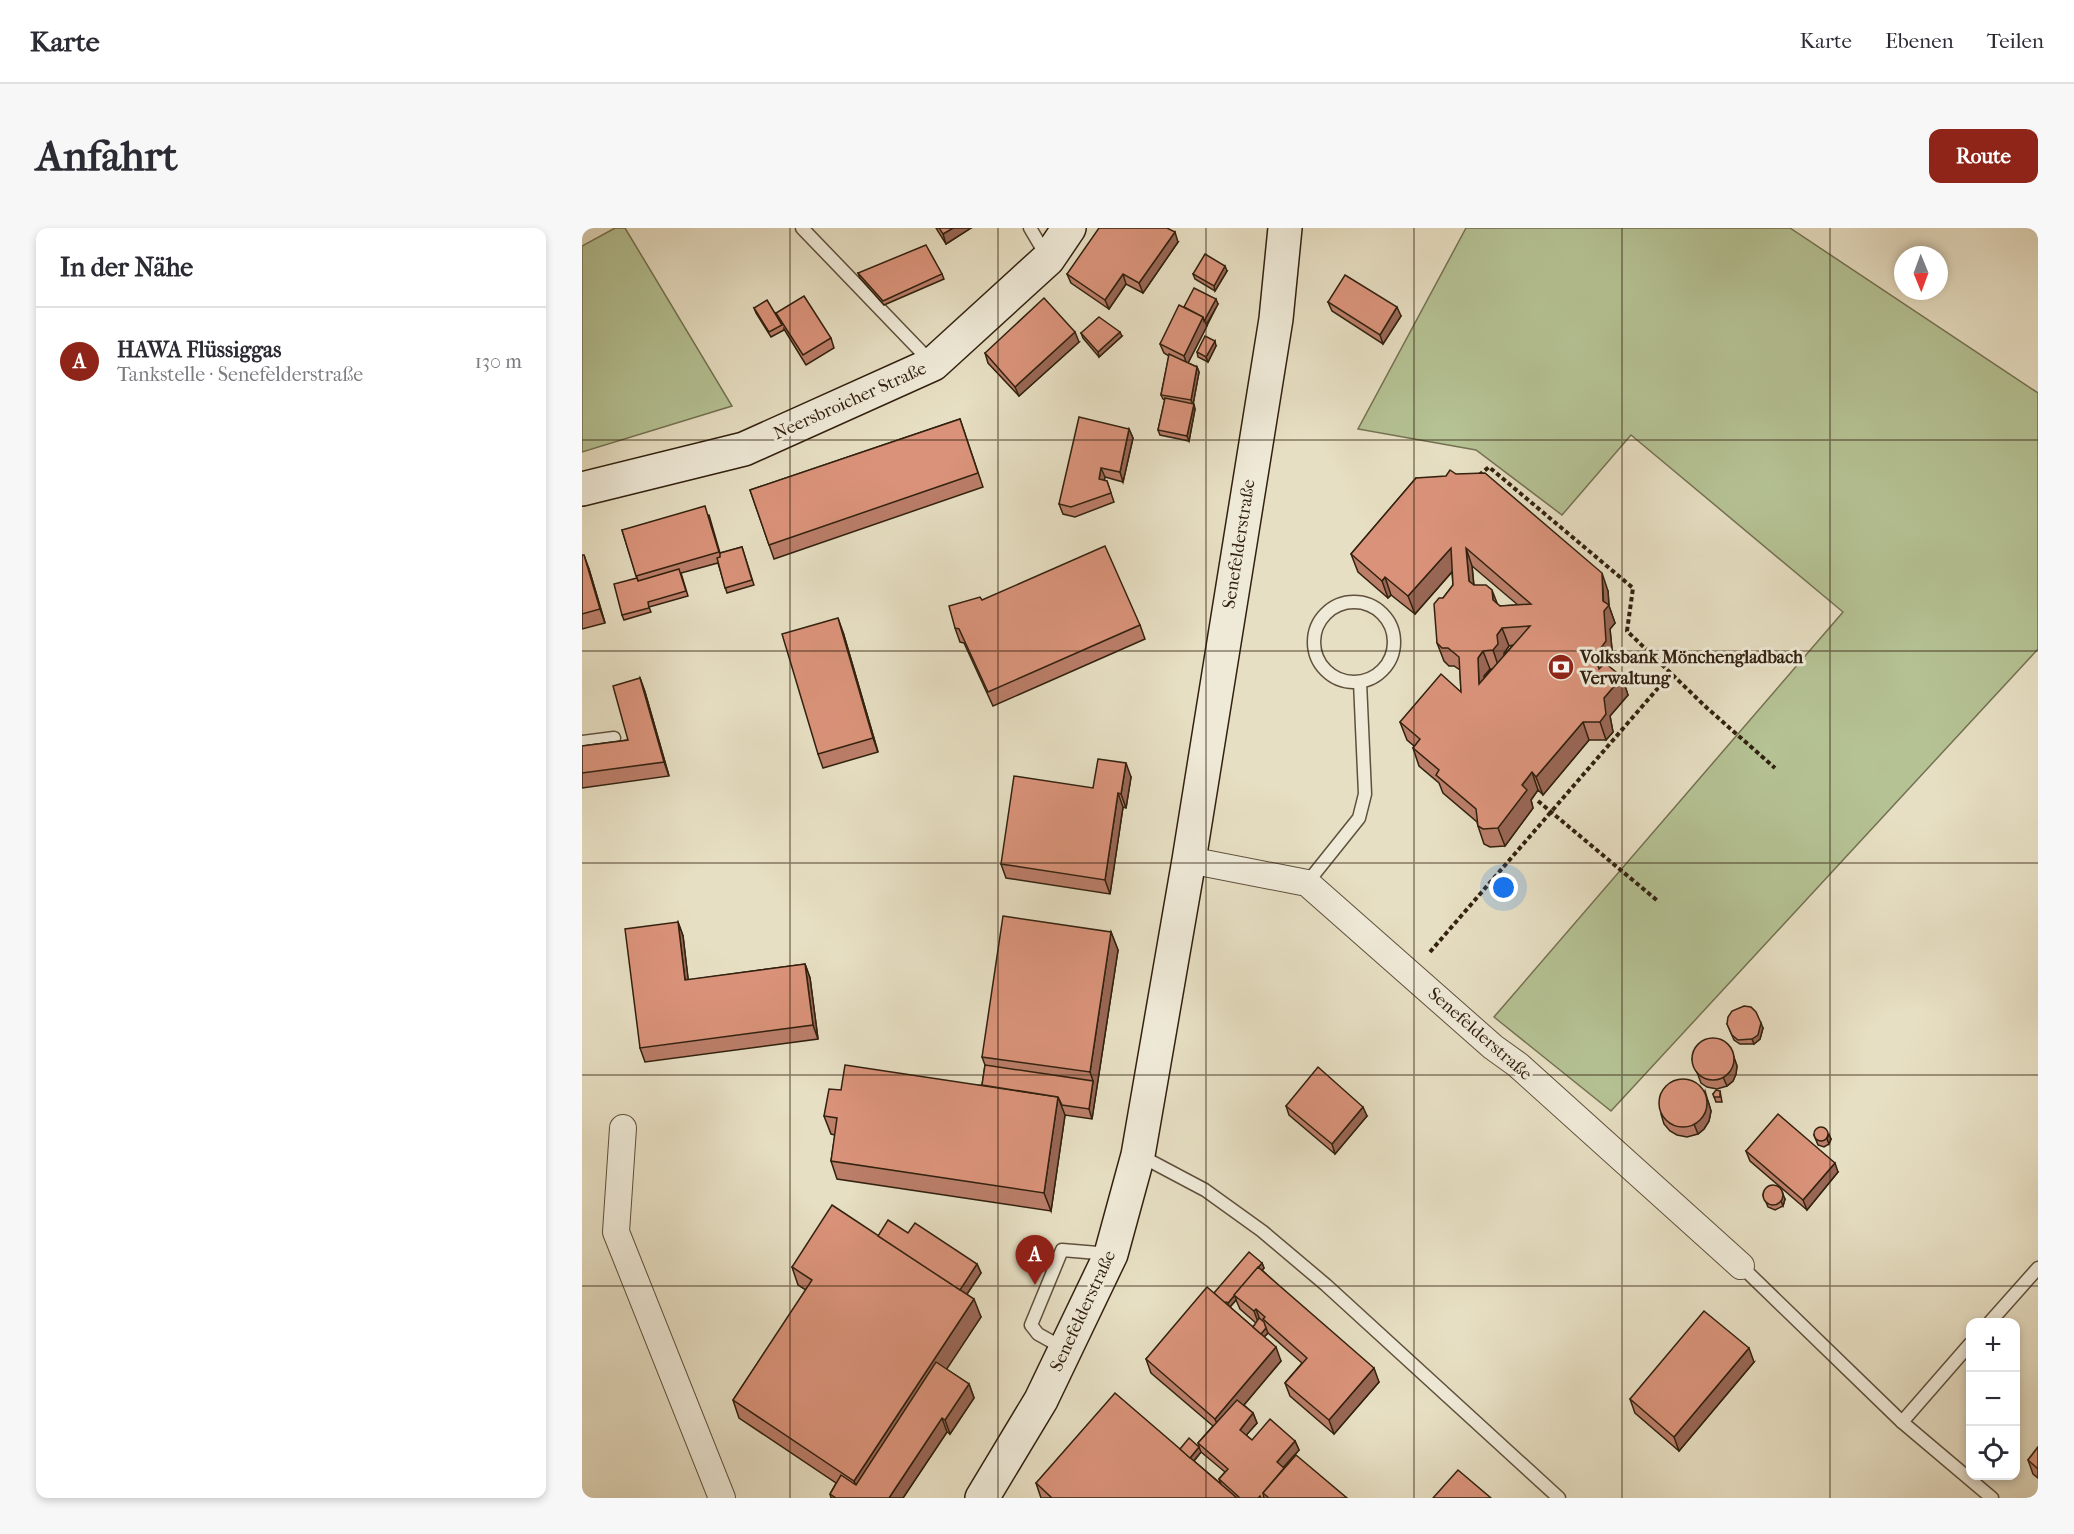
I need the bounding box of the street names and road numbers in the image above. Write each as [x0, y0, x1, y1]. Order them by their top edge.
street label: Neersbroicher Straße [770, 358, 930, 444]
street label: Senefelderstraße [1218, 478, 1260, 610]
street label: Senefelderstraße [1424, 983, 1536, 1085]
street label: Senefelderstraße [1046, 1247, 1120, 1375]

